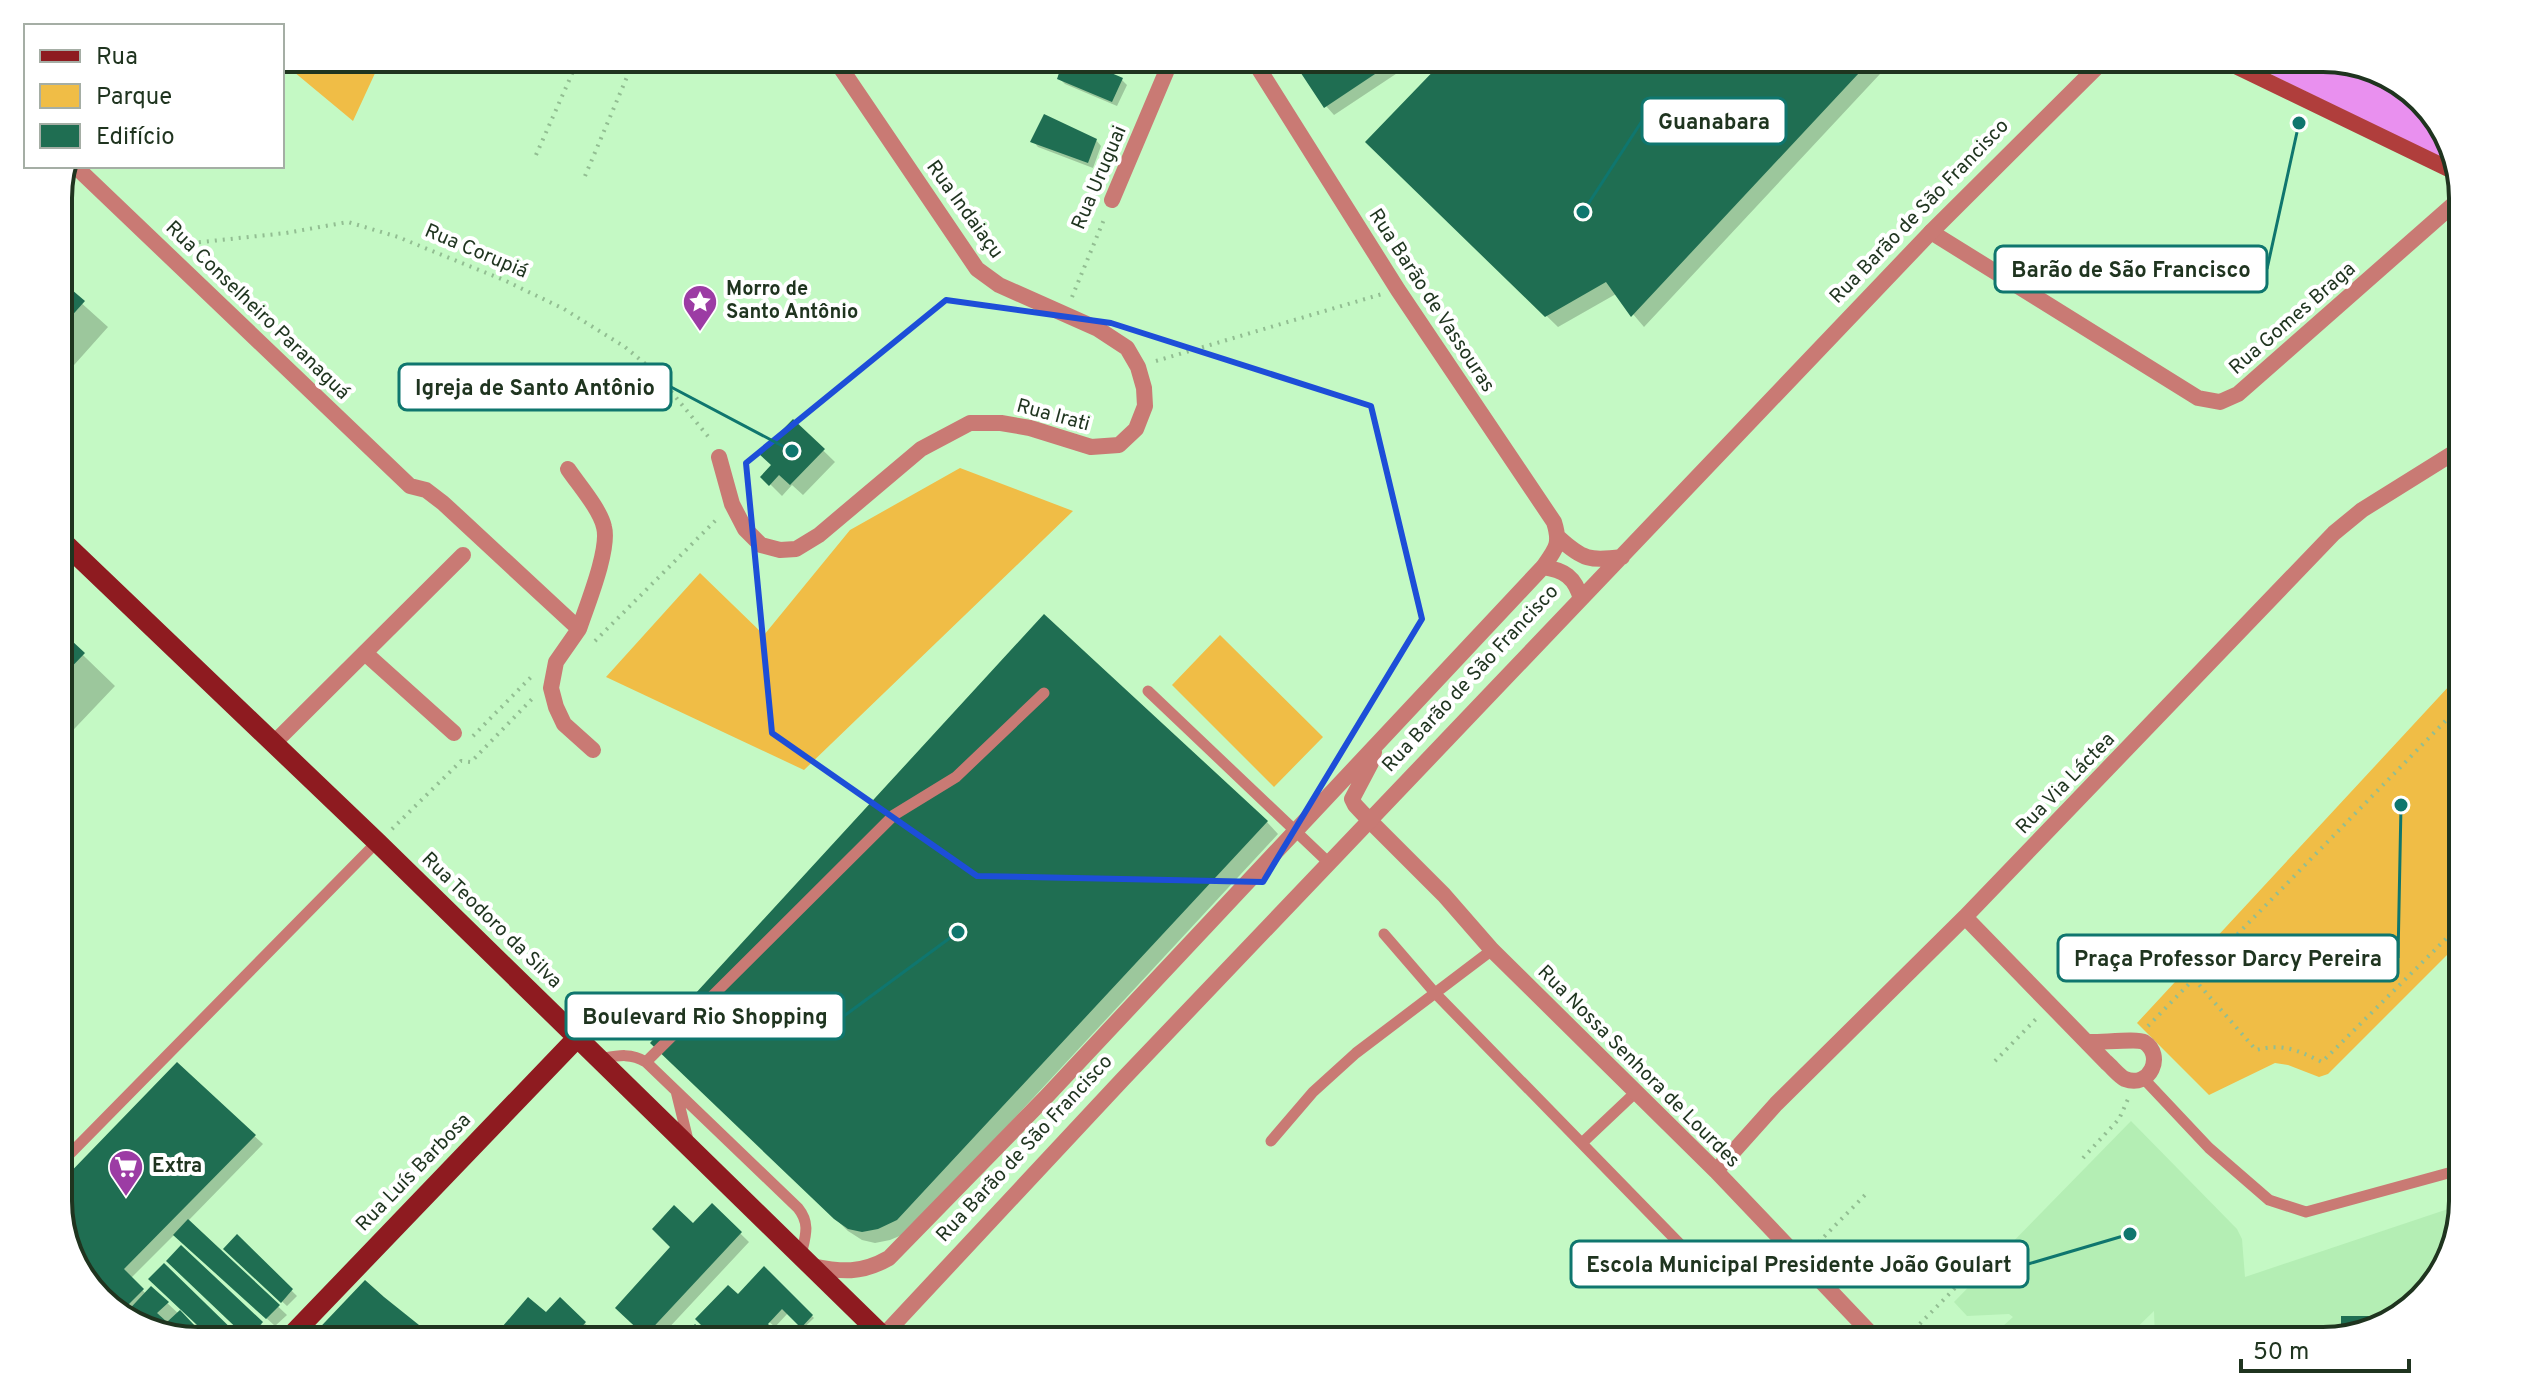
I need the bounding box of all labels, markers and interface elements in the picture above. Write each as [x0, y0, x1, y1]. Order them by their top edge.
legend [24, 24, 284, 168]
text: Rua [96, 43, 138, 73]
text: Parque [96, 83, 172, 113]
callout: Guanabara [1642, 98, 1786, 144]
text: Guanabara [1658, 110, 1770, 137]
street label: Rua Barão de São Francisco [1825, 114, 2015, 310]
street label: Rua Uruguai [1066, 122, 1134, 234]
text: Edifício [96, 123, 175, 153]
street label: Rua Indaiaçu [920, 156, 1008, 264]
street label: Rua Barão de Vassouras [1362, 204, 1500, 398]
street label: Rua Conselheiro Paranaguá [159, 216, 355, 406]
street label: Rua Corupiá [420, 219, 532, 285]
callout: Barão de São Francisco [1995, 246, 2267, 292]
street label: Rua Gomes Braga [2224, 257, 2362, 381]
text: Barão de São Francisco [2011, 258, 2251, 285]
place label: Morro de Santo Antônio [726, 277, 858, 326]
place icon: Morro de Santo Antônio [681, 283, 719, 333]
callout: Igreja de Santo Antônio [399, 364, 671, 410]
text: Igreja de Santo Antônio [415, 376, 655, 403]
street label: Rua Irati [1013, 394, 1093, 438]
street label: Rua Barão de São Francisco [1377, 580, 1565, 778]
street label: Rua Via Láctea [2011, 727, 2121, 841]
street label: Rua Teodoro da Silva [415, 847, 567, 995]
callout: Praça Professor Darcy Pereira [2058, 935, 2398, 981]
text: Praça Professor Darcy Pereira [2074, 947, 2382, 974]
street label: Rua Nossa Senhora de Lourdes [1531, 960, 1745, 1174]
callout: Boulevard Rio Shopping [566, 993, 844, 1039]
text: Boulevard Rio Shopping [582, 1005, 828, 1032]
street label: Rua Barão de São Francisco [931, 1050, 1119, 1248]
street label: Rua Luís Barbosa [351, 1108, 477, 1238]
supermarket icon: Extra [107, 1148, 145, 1198]
place label: Extra [152, 1154, 202, 1180]
callout: Escola Municipal Presidente João Goulart [1571, 1241, 2028, 1287]
text: Escola Municipal Presidente João Goulart [1586, 1253, 2012, 1280]
scale bar [2241, 1323, 2409, 1373]
text: 50 m [2253, 1338, 2309, 1368]

